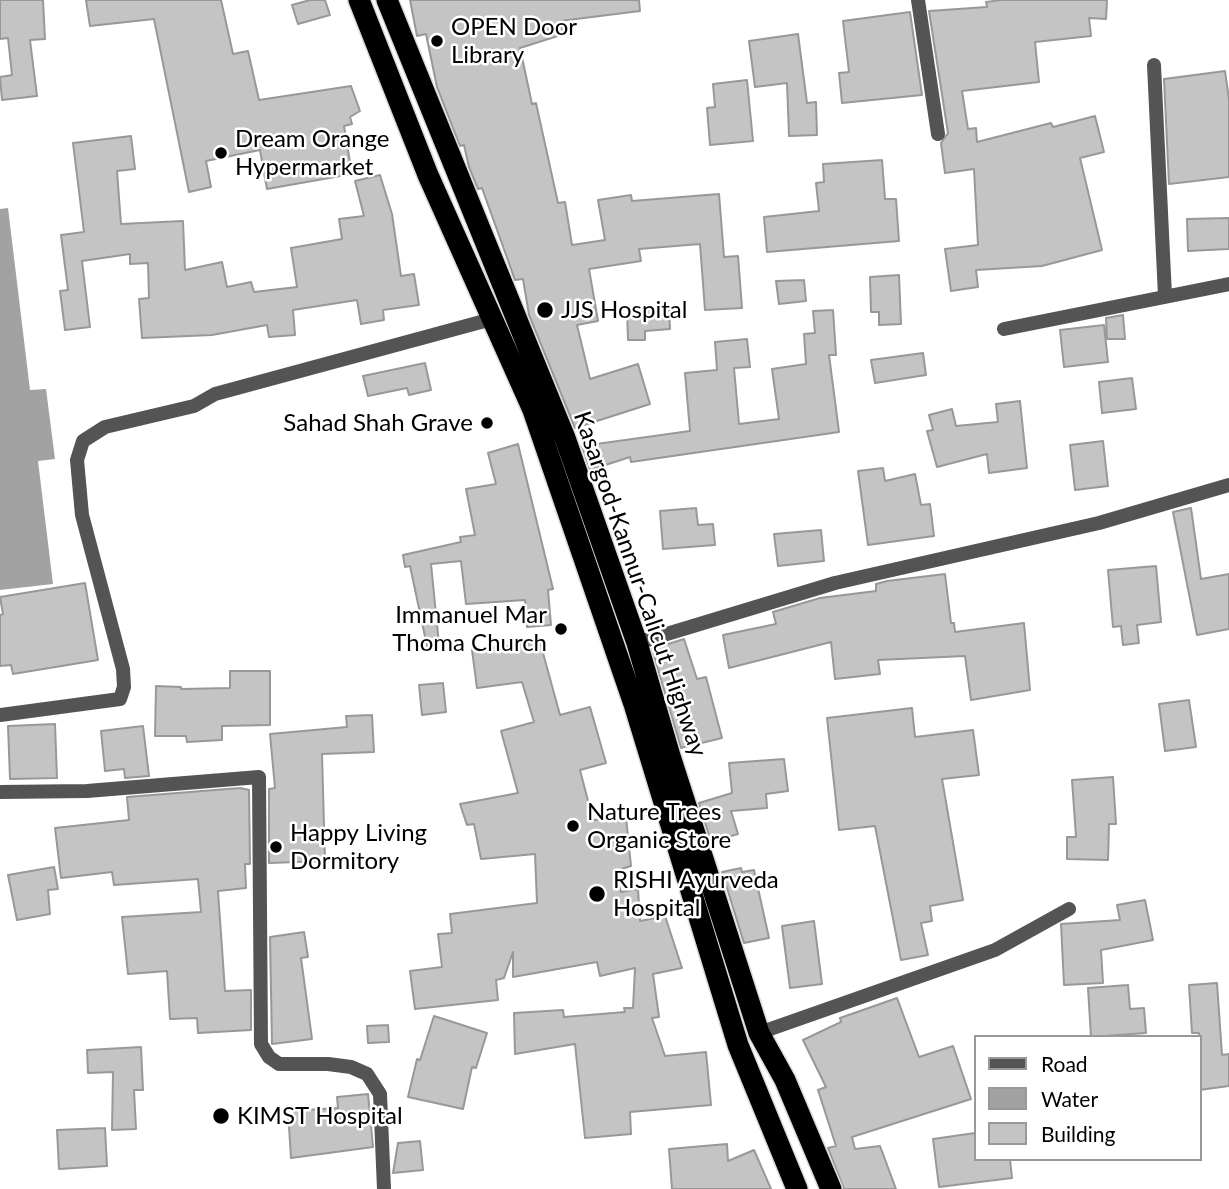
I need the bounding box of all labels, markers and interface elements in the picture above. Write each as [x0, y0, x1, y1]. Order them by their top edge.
place label: OPEN Door Library [451, 13, 577, 69]
marker: OPEN Door Library [429, 33, 445, 49]
place label: Dream Orange Hypermarket [235, 125, 390, 181]
marker: Dream Orange Hypermarket [213, 145, 229, 161]
place label: JJS Hospital [561, 296, 687, 324]
marker: JJS Hospital [535, 300, 555, 320]
street label: Kasargod-Kannur-Calicut Highway [567, 408, 713, 760]
place label: Sahad Shah Grave [283, 409, 473, 437]
marker: Sahad Shah Grave [479, 415, 495, 431]
place label: Immanuel Mar Thoma Church [392, 601, 547, 657]
marker: Immanuel Mar Thoma Church [553, 621, 569, 637]
place label: Nature Trees Organic Store [587, 798, 731, 854]
marker: Nature Trees Organic Store [565, 818, 581, 834]
place label: Happy Living Dormitory [290, 819, 427, 875]
marker: Happy Living Dormitory [268, 839, 284, 855]
place label: RISHI Ayurveda Hospital [613, 866, 779, 922]
marker: RISHI Ayurveda Hospital [587, 884, 607, 904]
legend [974, 1035, 1201, 1161]
text: Road [1041, 1051, 1088, 1076]
text: Water [1041, 1086, 1098, 1111]
place label: KIMST Hospital [237, 1102, 403, 1130]
marker: KIMST Hospital [211, 1106, 231, 1126]
text: Building [1041, 1121, 1116, 1146]

